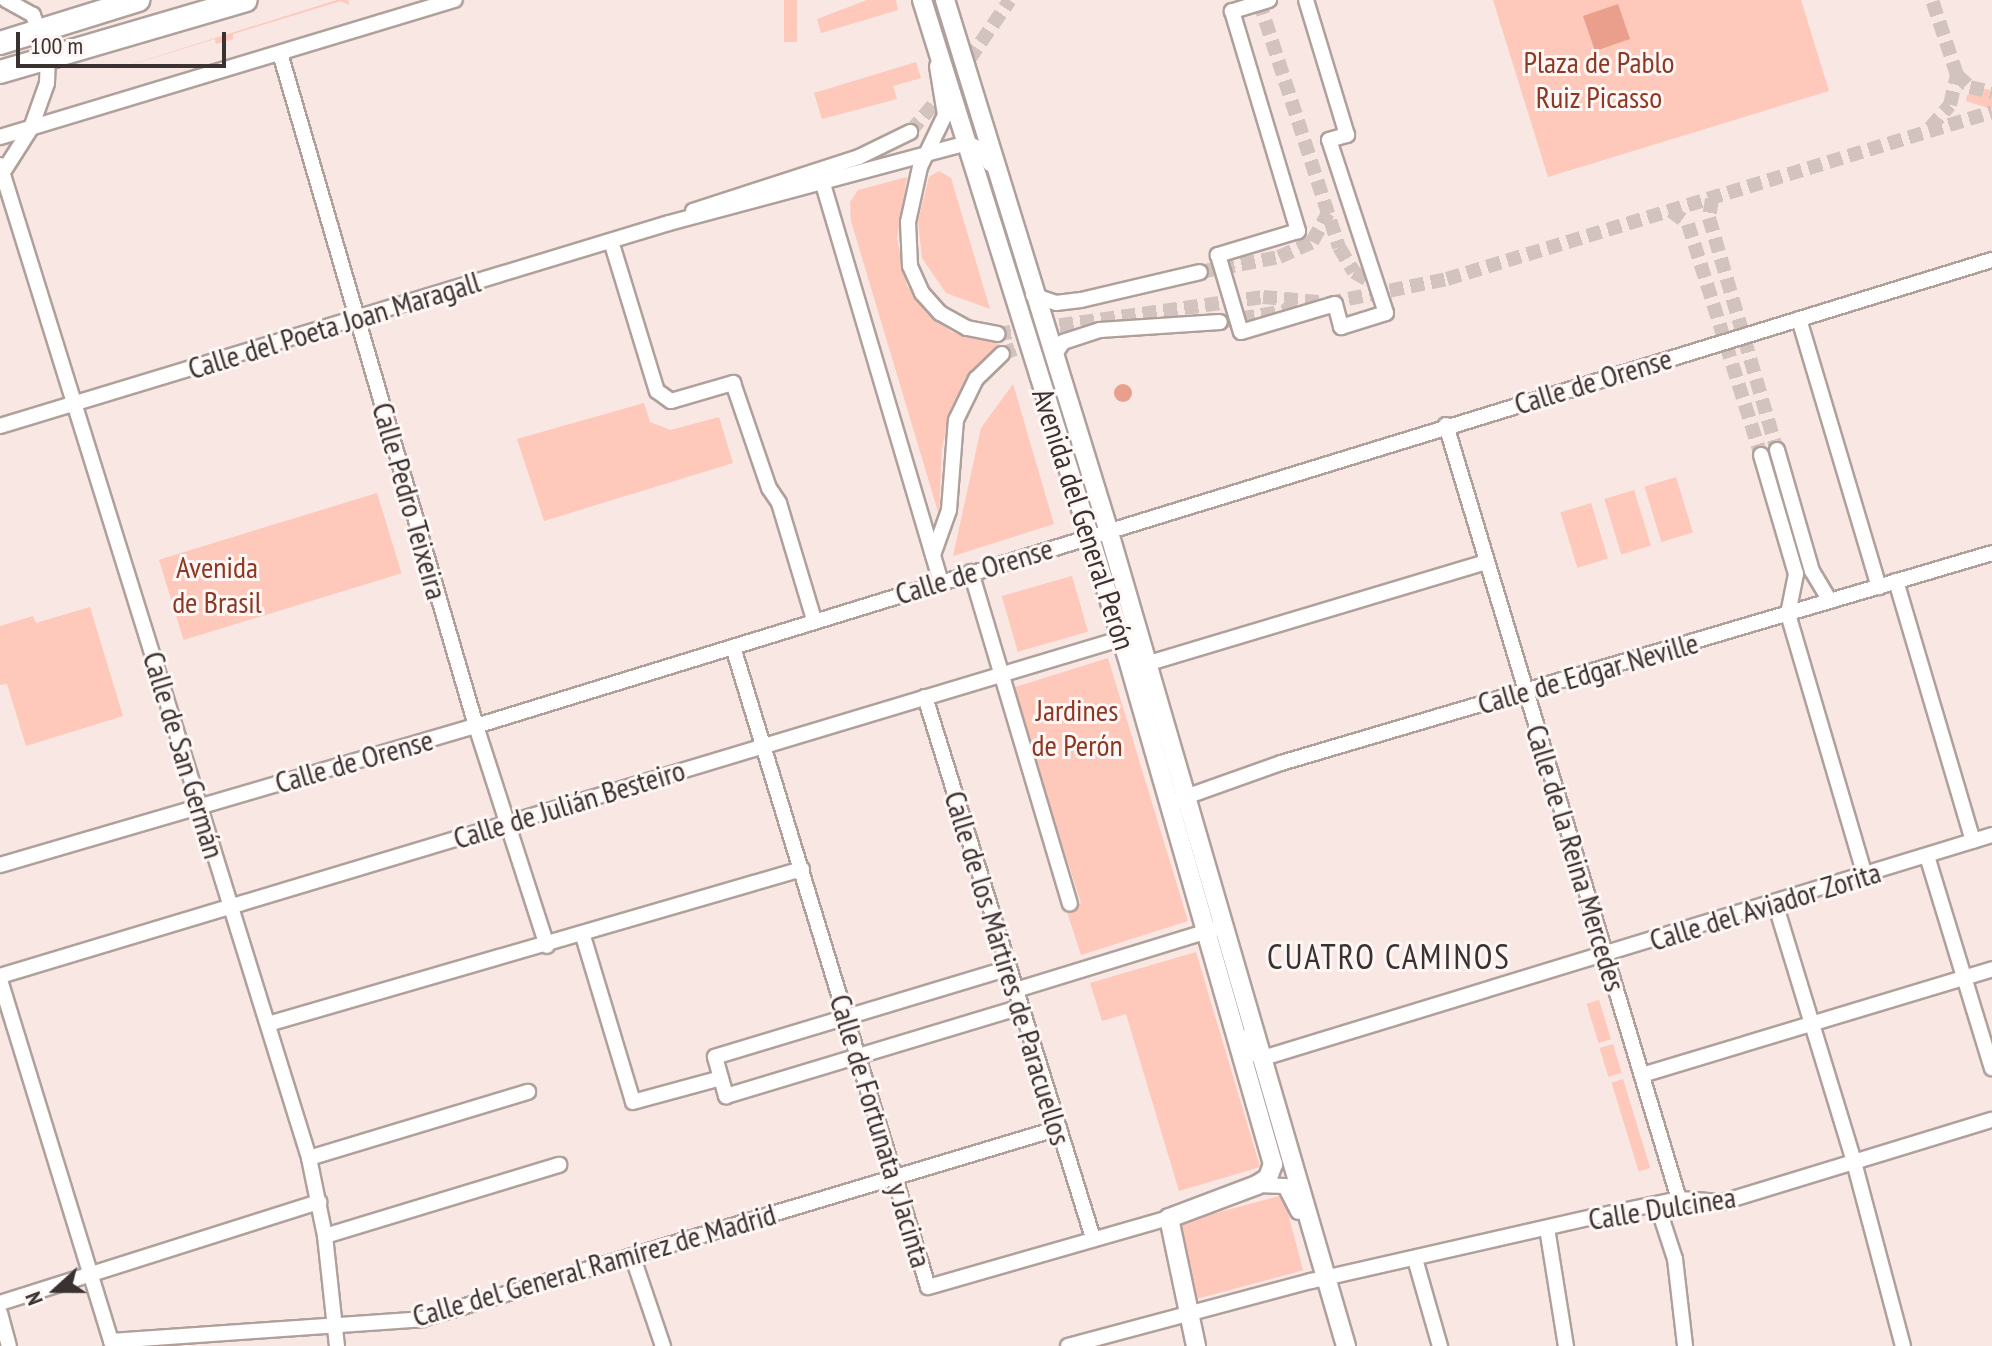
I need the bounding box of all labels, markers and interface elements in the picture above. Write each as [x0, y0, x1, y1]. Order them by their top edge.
scale bar [20, 16, 230, 66]
text: 100 m [30, 30, 83, 61]
park label: Plaza de Pablo Ruiz Picasso [1523, 44, 1675, 114]
street label: Calle del Poeta Joan Maragall [184, 263, 484, 387]
street label: Calle de Orense [1510, 340, 1676, 422]
street label: Avenida del General Perón [1025, 384, 1143, 654]
street label: Calle Pedro Teixeira [365, 398, 455, 604]
street label: Calle de Orense [891, 530, 1057, 612]
park label: Avenida de Brasil [172, 549, 262, 620]
street label: Calle de Edgar Neville [1474, 624, 1702, 722]
street label: Calle de San Germán [135, 647, 233, 863]
park label: Jardines de Perón [1031, 692, 1123, 762]
street label: Calle de la Reina Mercedes [1518, 720, 1634, 996]
street label: Calle de Orense [271, 721, 437, 801]
street label: Calle de Julián Besteiro [449, 752, 689, 856]
street label: Calle de los Mártires de Paracuellos [937, 787, 1079, 1149]
street label: Calle del Aviador Zorita [1645, 854, 1885, 958]
district label: CUATRO CAMINOS [1267, 937, 1511, 977]
street label: Calle de Fortunata y Jacinta [822, 990, 940, 1272]
street label: Calle Dulcinea [1586, 1179, 1738, 1237]
street label: Calle del General Ramírez de Madrid [408, 1196, 780, 1334]
north arrow [16, 1250, 96, 1330]
text: N [18, 1288, 49, 1309]

